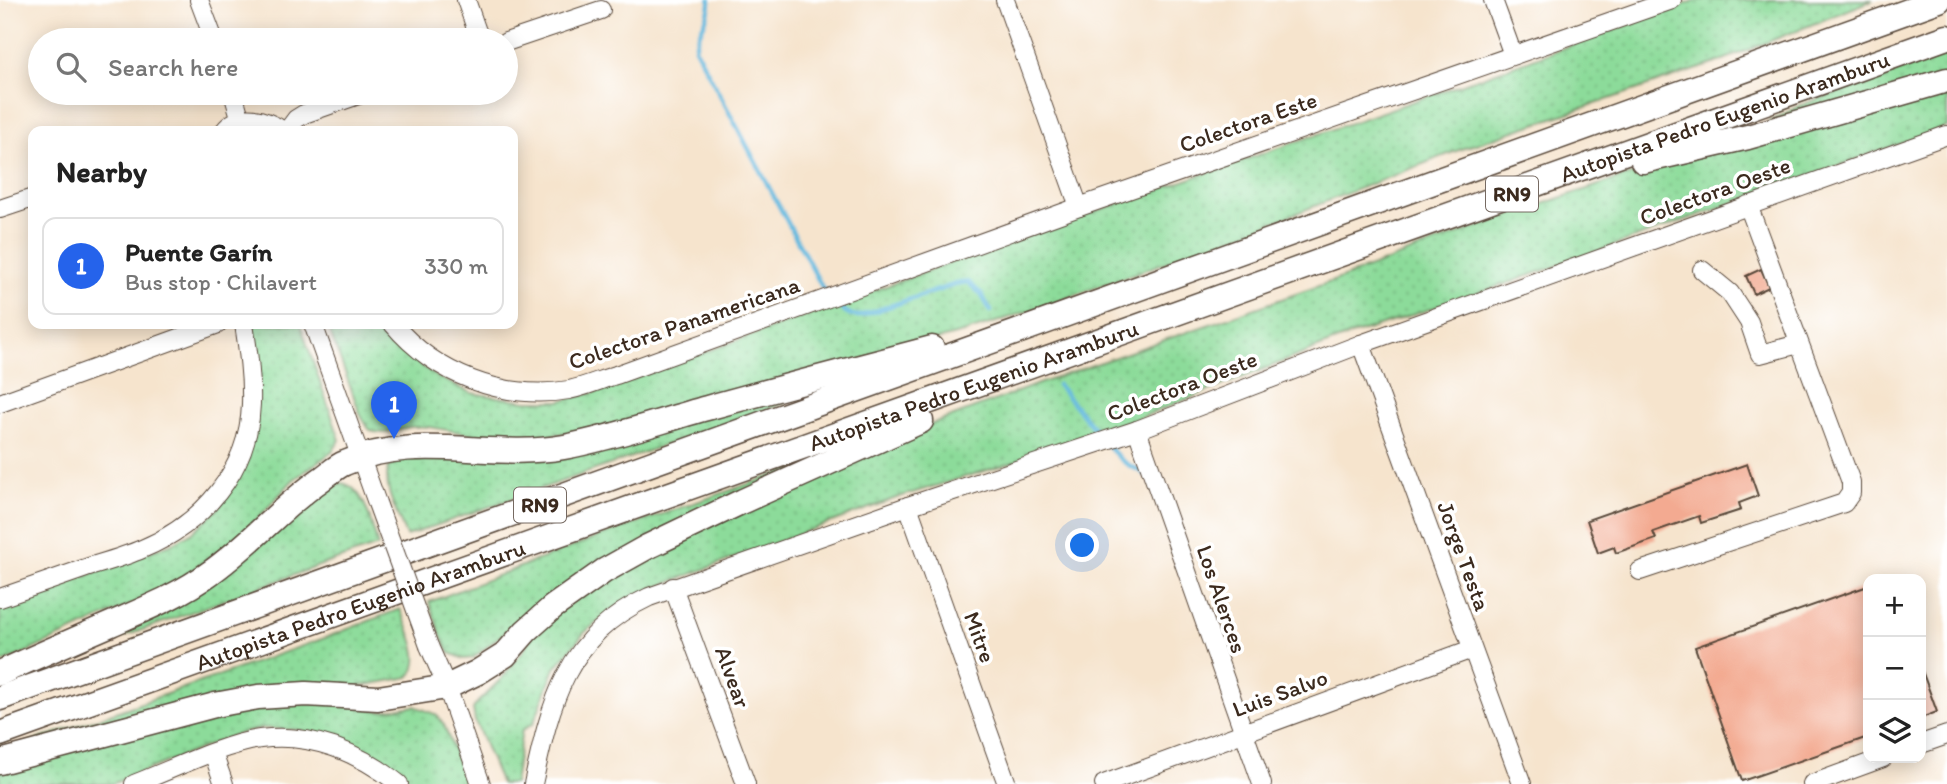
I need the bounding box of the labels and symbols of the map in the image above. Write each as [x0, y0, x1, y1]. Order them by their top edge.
street label: Autopista Pedro Eugenio Aramburu [1556, 45, 1893, 188]
street label: Colectora Este [1176, 85, 1320, 159]
street label: Colectora Oeste [1636, 151, 1794, 231]
road number: RN9 [1486, 176, 1538, 212]
street label: Colectora Panamericana [565, 270, 803, 376]
street label: Autopista Pedro Eugenio Aramburu [805, 314, 1142, 457]
street label: Colectora Oeste [1103, 345, 1261, 427]
pin: 1 [371, 381, 417, 439]
road number: RN9 [514, 488, 566, 522]
street label: Jorge Testa [1431, 497, 1497, 615]
your location [1065, 528, 1099, 562]
street label: Autopista Pedro Eugenio Aramburu [192, 533, 529, 677]
street label: Los Alerces [1190, 541, 1254, 657]
street label: Mitre [958, 608, 1002, 666]
street label: Alvear [709, 642, 757, 712]
street label: Luis Salvo [1229, 663, 1331, 723]

